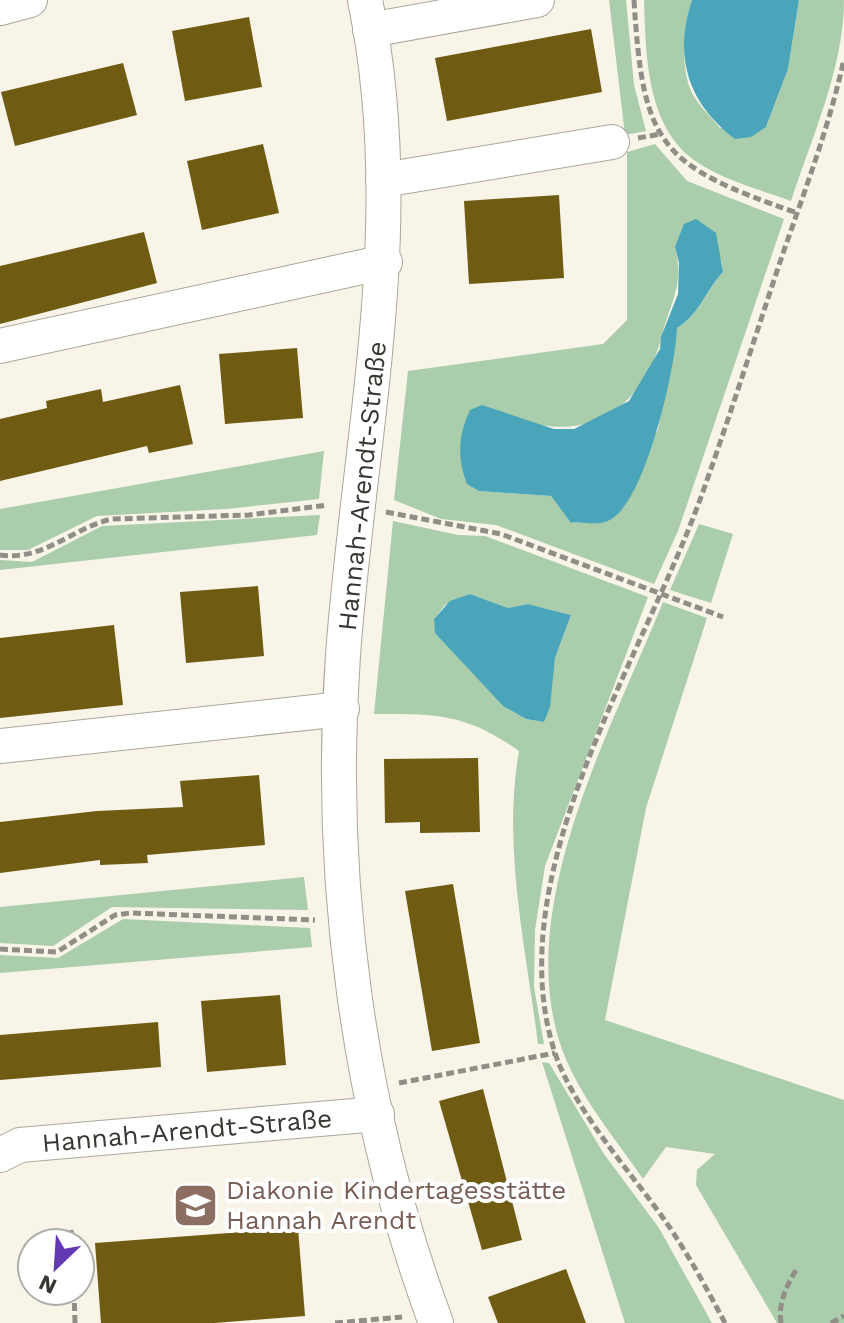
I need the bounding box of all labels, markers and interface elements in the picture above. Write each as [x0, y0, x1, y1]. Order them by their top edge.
street label: Hannah-Arendt-Straße [332, 340, 392, 632]
street label: Hannah-Arendt-Straße [41, 1103, 333, 1158]
place label: Diakonie Kindertagesstätte Hannah Arendt [226, 1175, 566, 1235]
school or university icon: Diakonie Kindertagesstätte Hannah Arendt [171, 1181, 219, 1229]
north arrow [16, 1227, 96, 1307]
text: N [35, 1270, 60, 1299]

